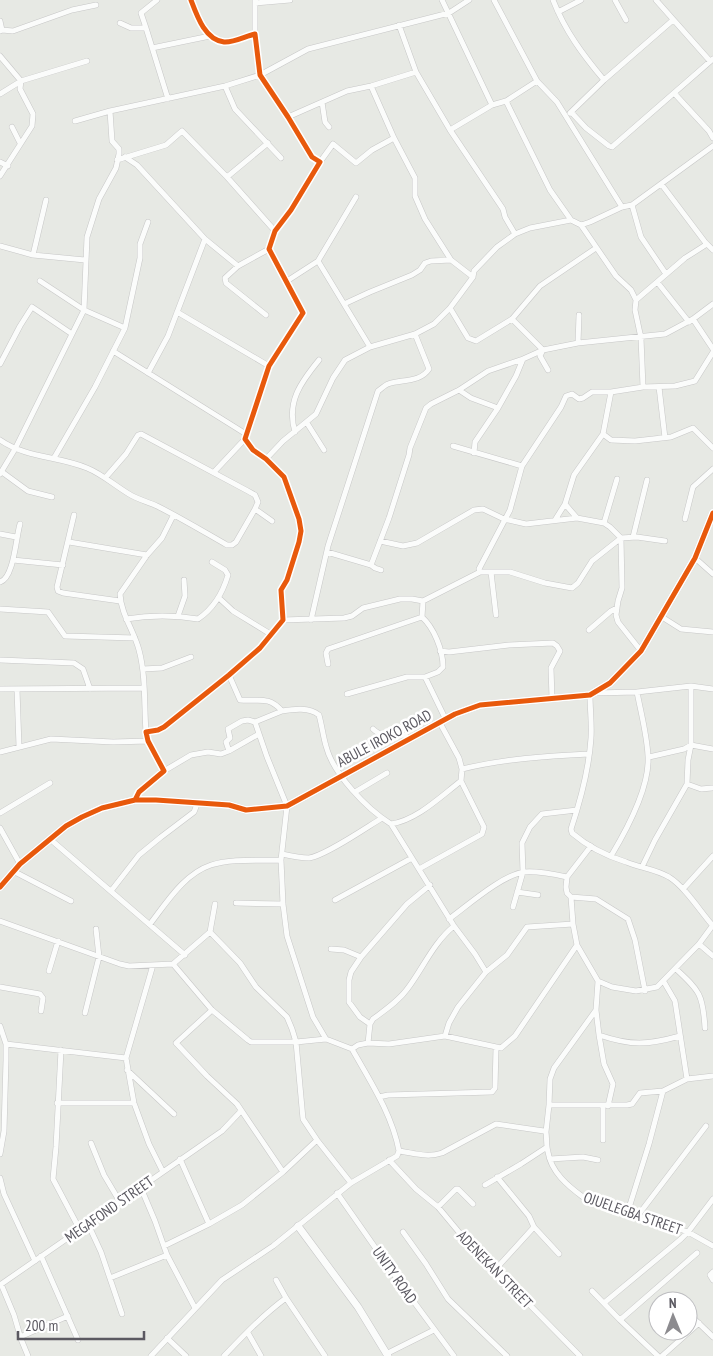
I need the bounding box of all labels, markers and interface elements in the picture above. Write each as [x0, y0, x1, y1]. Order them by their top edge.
street label: ABULE IROKO ROAD [333, 705, 435, 771]
street label: MEGAFOND STREET [61, 1171, 157, 1247]
street label: OJUELEGBA STREET [581, 1187, 685, 1239]
street label: ADENEKAN STREET [453, 1226, 537, 1312]
street label: UNITY ROAD [369, 1243, 422, 1307]
north arrow [648, 1291, 698, 1341]
text: N [669, 1294, 677, 1312]
scale bar [18, 1308, 144, 1340]
text: 200 m [25, 1316, 58, 1335]

